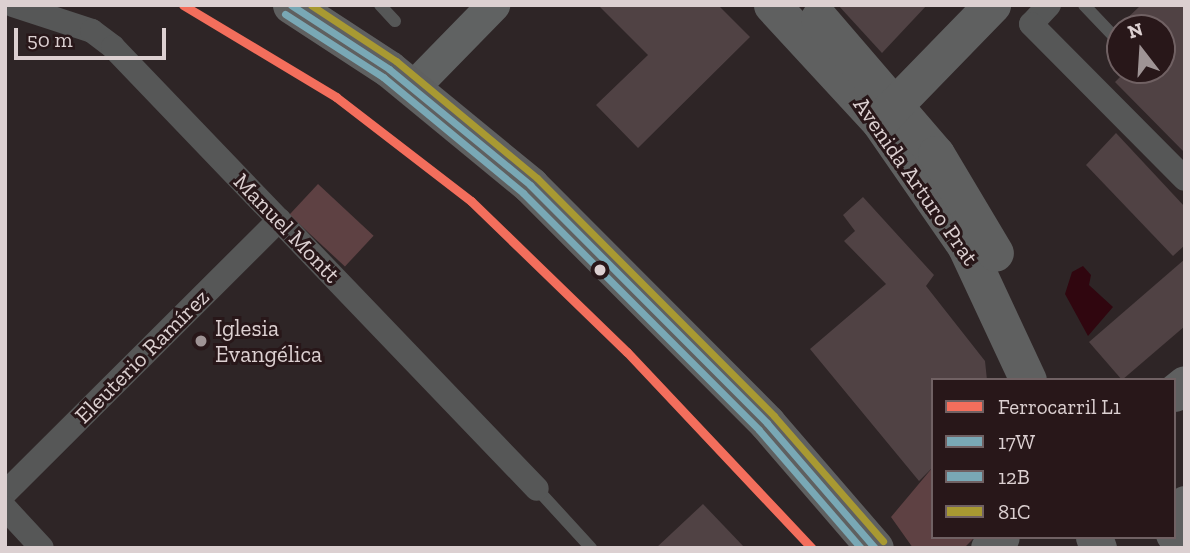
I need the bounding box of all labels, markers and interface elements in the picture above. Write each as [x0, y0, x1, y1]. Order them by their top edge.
scale bar [18, 14, 170, 58]
north arrow [1106, 14, 1176, 84]
text: N [1125, 17, 1146, 43]
text: 50 m [27, 27, 73, 52]
street label: Avenida Arturo Prat [847, 91, 985, 271]
street label: Manuel Montt [228, 168, 346, 288]
unlabelled marker [593, 263, 607, 277]
street label: Eleuterio Ramírez [69, 283, 215, 429]
place label: Iglesia Evangélica [215, 314, 322, 368]
marker: Iglesia Evangélica [193, 333, 209, 349]
legend [931, 378, 1176, 539]
text: Ferrocarril L1 [998, 394, 1121, 419]
text: 17W [998, 429, 1035, 454]
text: 12B [998, 464, 1030, 489]
text: 81C [998, 499, 1031, 524]

